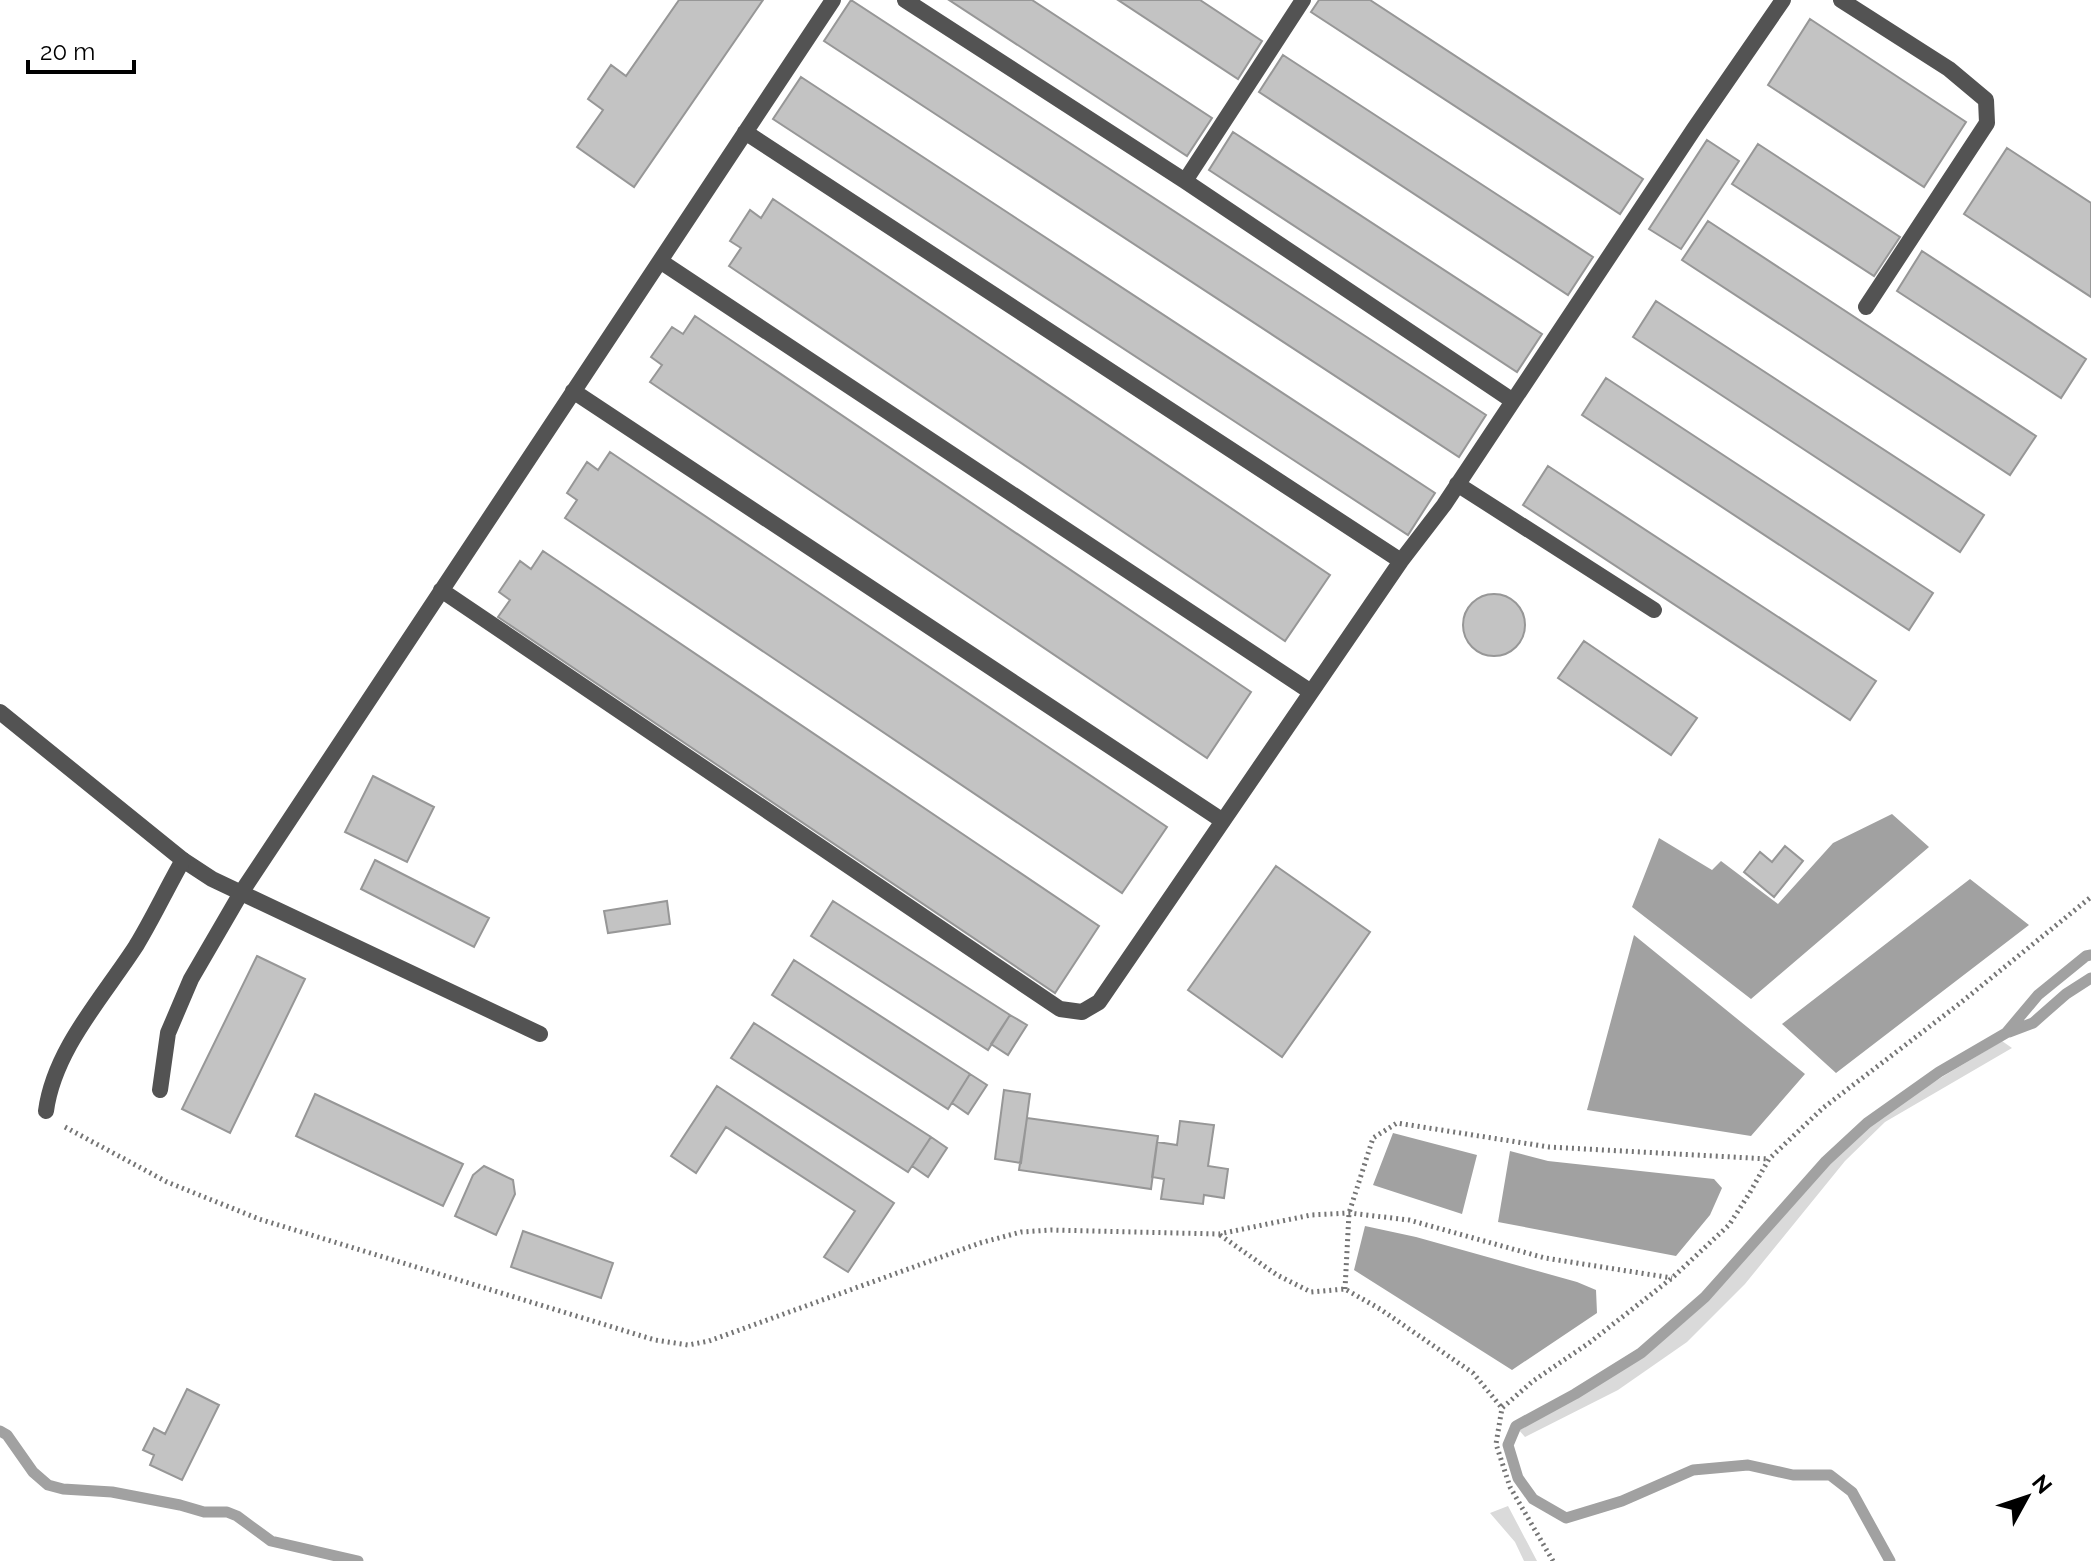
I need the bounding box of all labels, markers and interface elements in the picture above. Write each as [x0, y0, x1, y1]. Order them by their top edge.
scale bar [28, 24, 134, 74]
text: 20 m [40, 37, 95, 66]
north arrow [1987, 1457, 2067, 1537]
text: N [2027, 1469, 2058, 1499]

